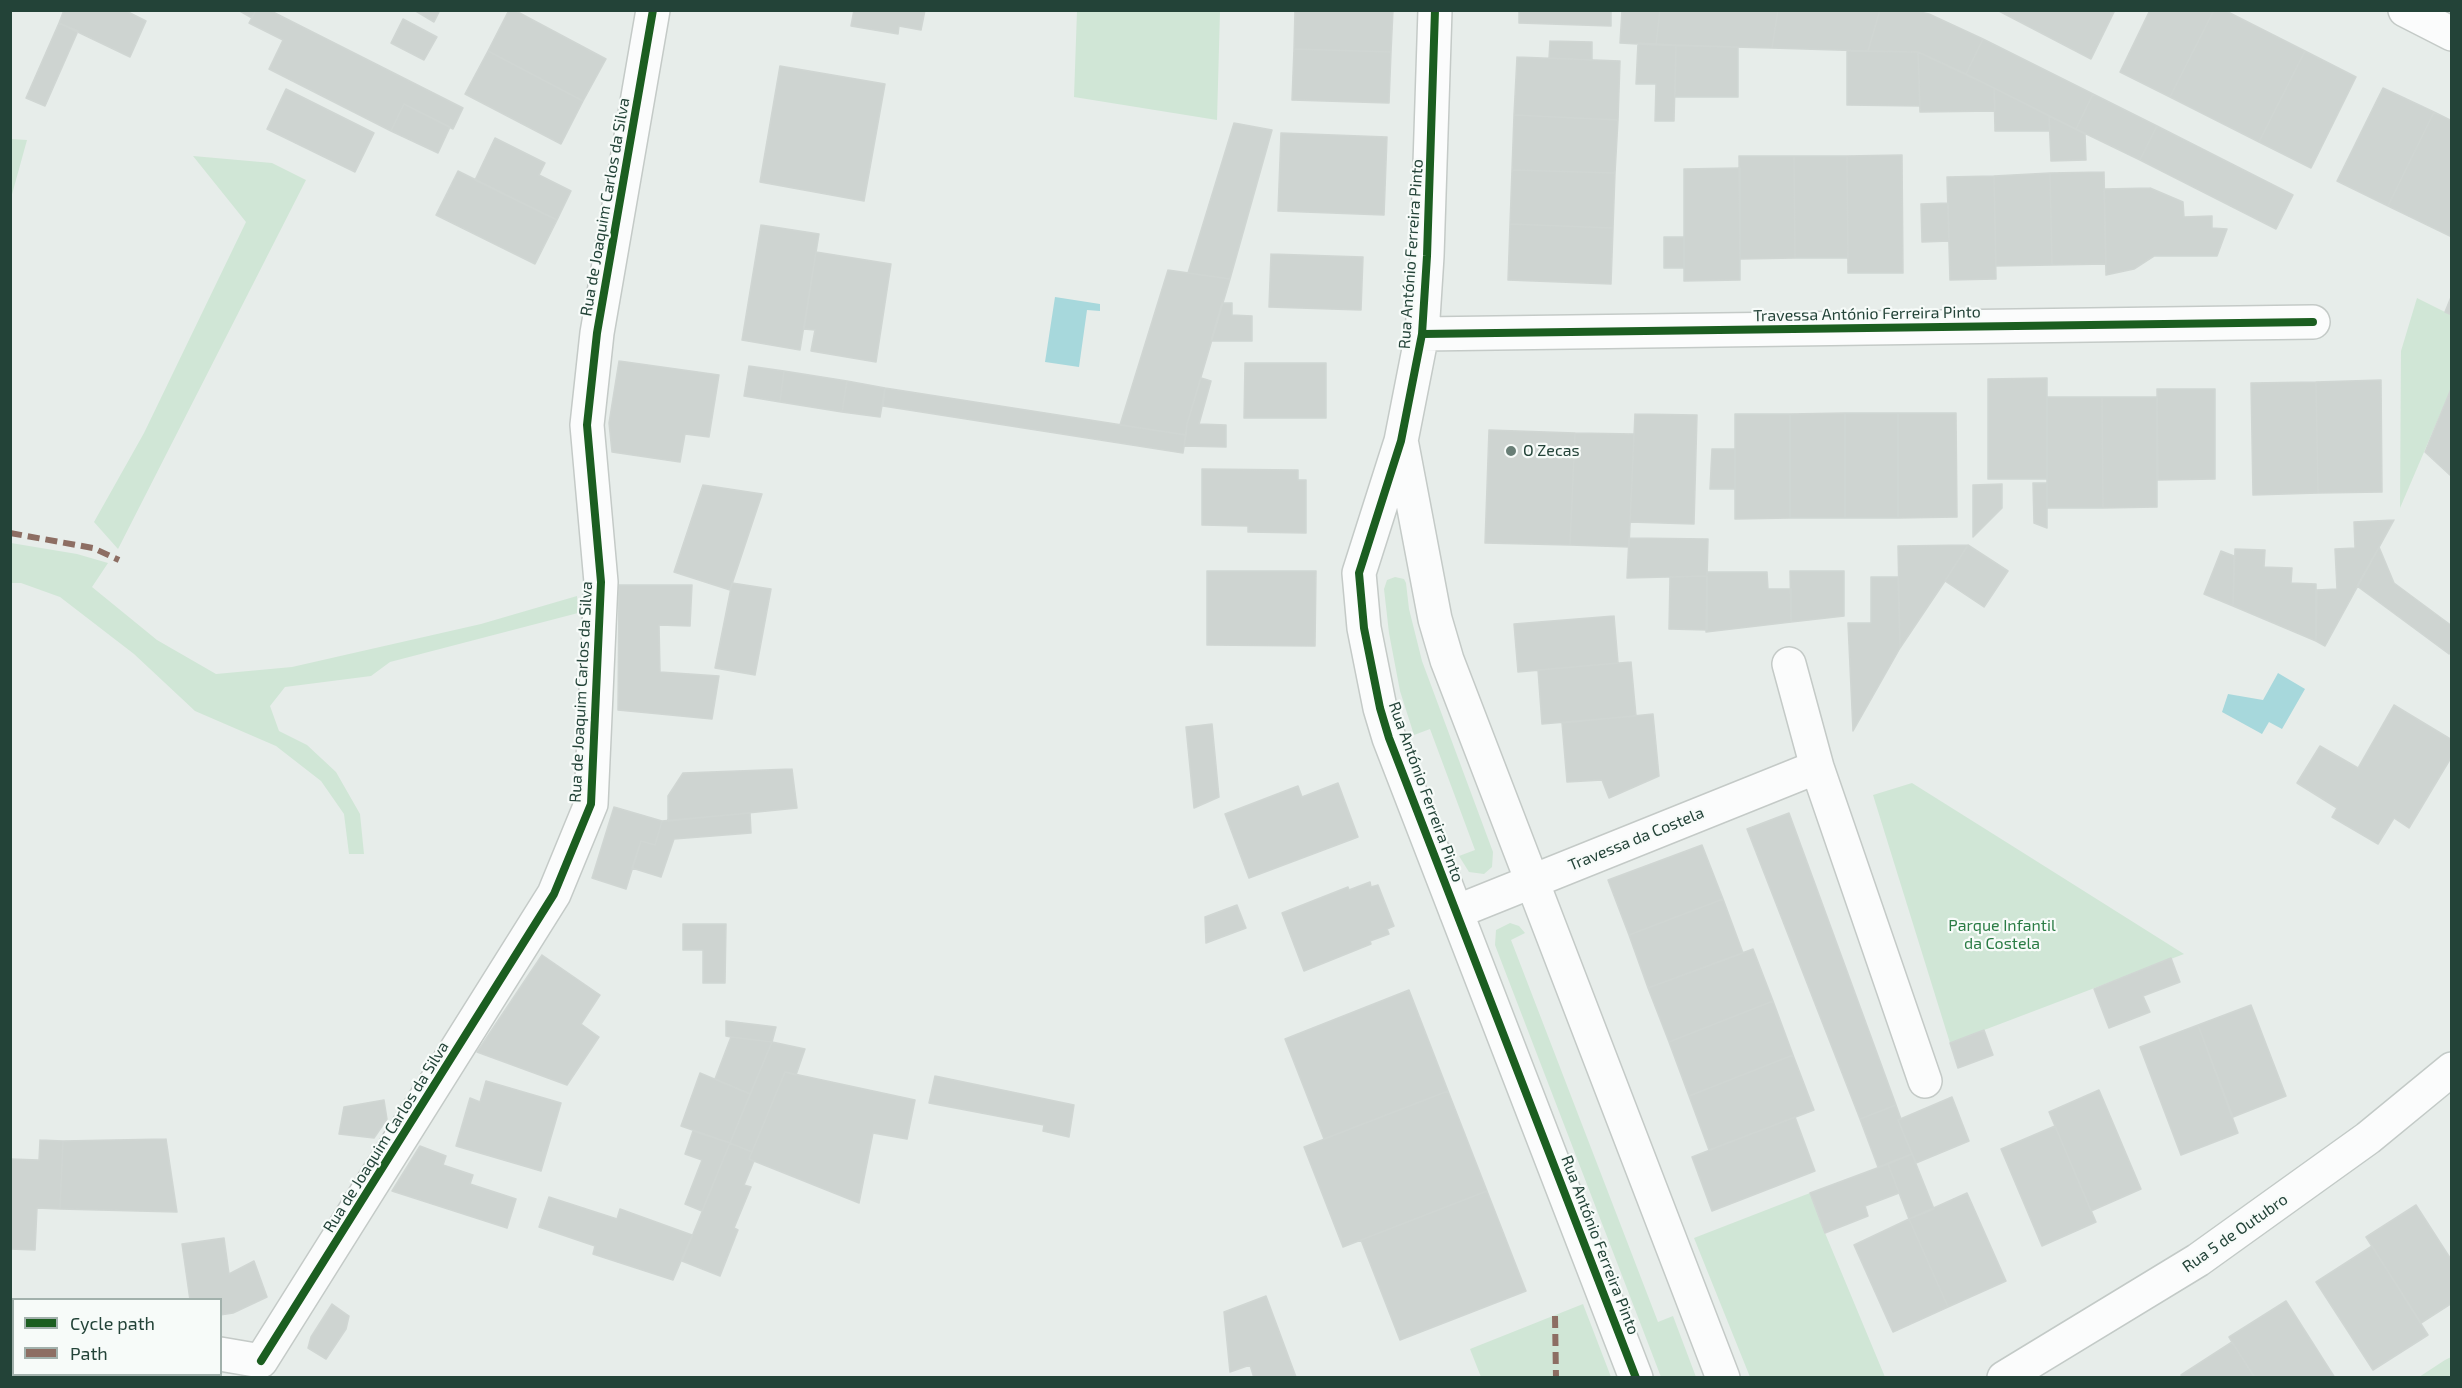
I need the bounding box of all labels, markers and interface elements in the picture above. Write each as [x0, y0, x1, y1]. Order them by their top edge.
street label: Rua de Joaquim Carlos da Silva [576, 96, 634, 318]
street label: Rua António Ferreira Pinto [1395, 158, 1427, 350]
street label: Travessa António Ferreira Pinto [1753, 302, 1981, 326]
place label: O Zecas [1523, 441, 1580, 461]
marker: O Zecas [1504, 444, 1518, 458]
street label: Rua de Joaquim Carlos da Silva [566, 581, 596, 803]
street label: Rua António Ferreira Pinto [1384, 699, 1468, 885]
street label: Travessa da Costela [1565, 803, 1707, 875]
park label: Parque Infantil da Costela [1948, 916, 2056, 954]
street label: Rua de Joaquim Carlos da Silva [319, 1038, 453, 1236]
street label: Rua António Ferreira Pinto [1557, 1153, 1643, 1337]
street label: Rua 5 de Outubro [2179, 1189, 2291, 1277]
legend [12, 1298, 222, 1376]
text: Cycle path [70, 1312, 155, 1334]
text: Path [70, 1342, 108, 1364]

